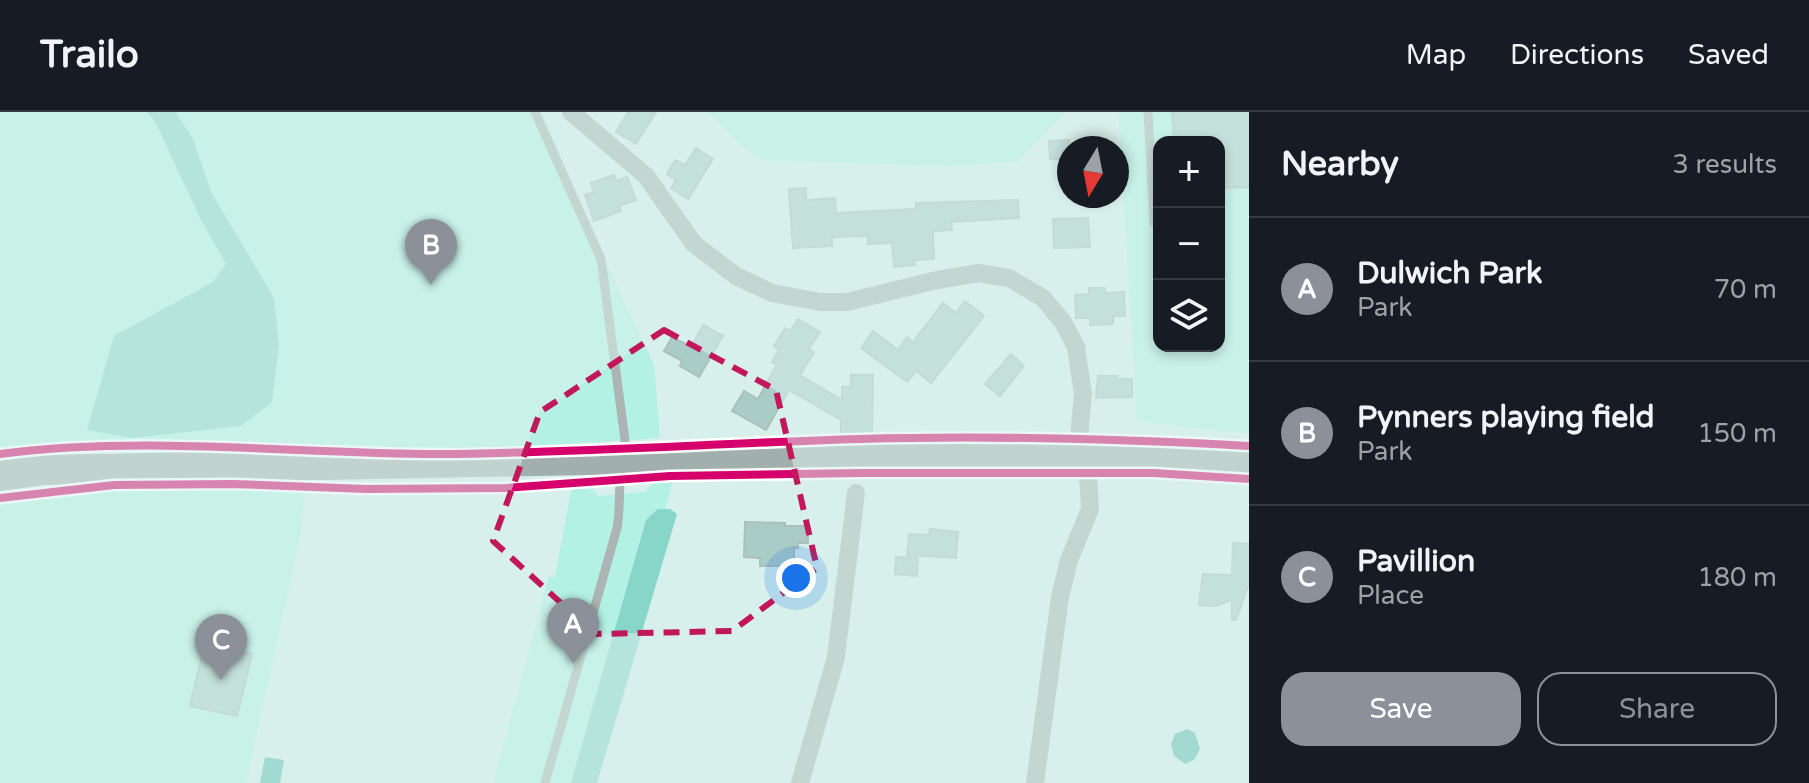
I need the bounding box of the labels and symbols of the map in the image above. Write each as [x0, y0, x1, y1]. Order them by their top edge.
north arrow [1057, 136, 1129, 208]
pin: B [405, 219, 457, 285]
your location [776, 558, 816, 598]
pin: A [547, 598, 599, 664]
pin: C [195, 614, 247, 680]

